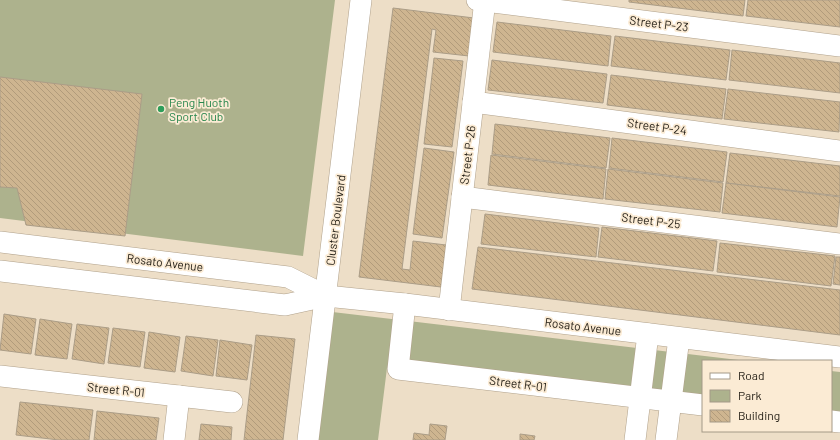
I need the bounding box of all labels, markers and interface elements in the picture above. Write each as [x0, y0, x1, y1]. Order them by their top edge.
street label: Street P-23 [629, 12, 689, 34]
place label: Peng Huoth Sport Club [169, 95, 229, 123]
marker: Peng Huoth Sport Club [156, 104, 166, 114]
street label: Street P-24 [626, 115, 688, 137]
street label: Street P-26 [456, 125, 478, 185]
street label: Cluster Boulevard [322, 174, 348, 266]
street label: Street P-25 [621, 209, 681, 231]
street label: Rosato Avenue [126, 250, 204, 274]
street label: Rosato Avenue [544, 314, 622, 338]
legend [702, 360, 832, 432]
text: Road [738, 368, 765, 382]
street label: Street R-01 [488, 373, 548, 393]
street label: Street R-01 [87, 379, 145, 399]
text: Park [738, 388, 762, 402]
text: Building [738, 408, 780, 422]

